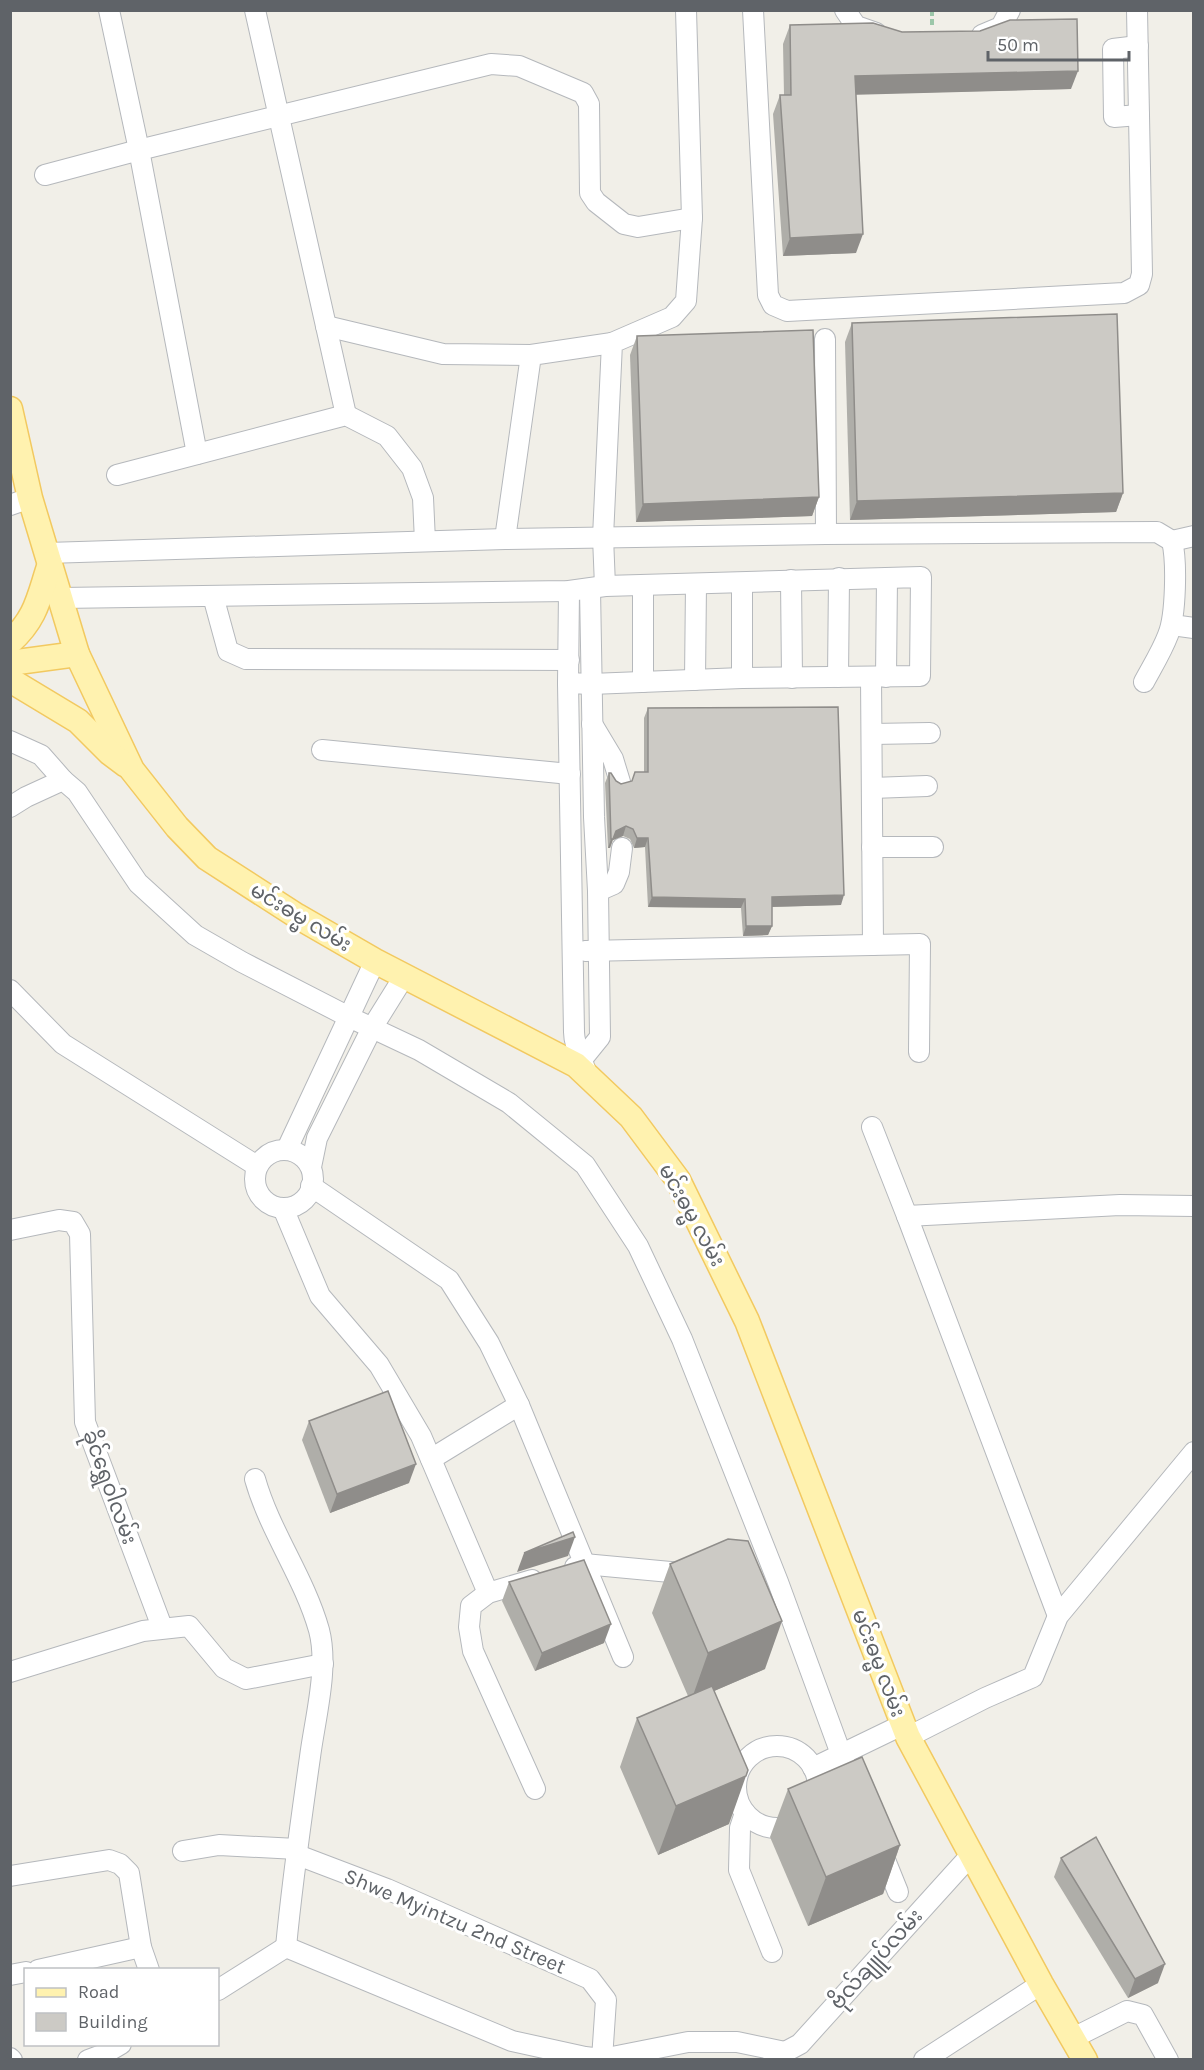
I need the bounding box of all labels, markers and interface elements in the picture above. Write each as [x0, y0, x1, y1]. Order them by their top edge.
scale bar [988, 24, 1129, 62]
text: 50 m [997, 34, 1039, 56]
street label: မင်းဓမ္မ လမ်း [243, 874, 358, 961]
street label: မင်းဓမ္မ လမ်း [649, 1158, 734, 1273]
street label: ခိုင်ရွှေဝါလမ်း [73, 1425, 146, 1549]
street label: မင်းဓမ္မ လမ်း [842, 1604, 914, 1722]
street label: Shwe Myintzu 2nd Street [341, 1863, 569, 1979]
street label: ဗိုလ်ချူပ်လမ်း [822, 1901, 932, 2018]
legend [24, 1968, 219, 2046]
text: Road [78, 1981, 119, 2003]
text: Building [78, 2011, 148, 2033]

